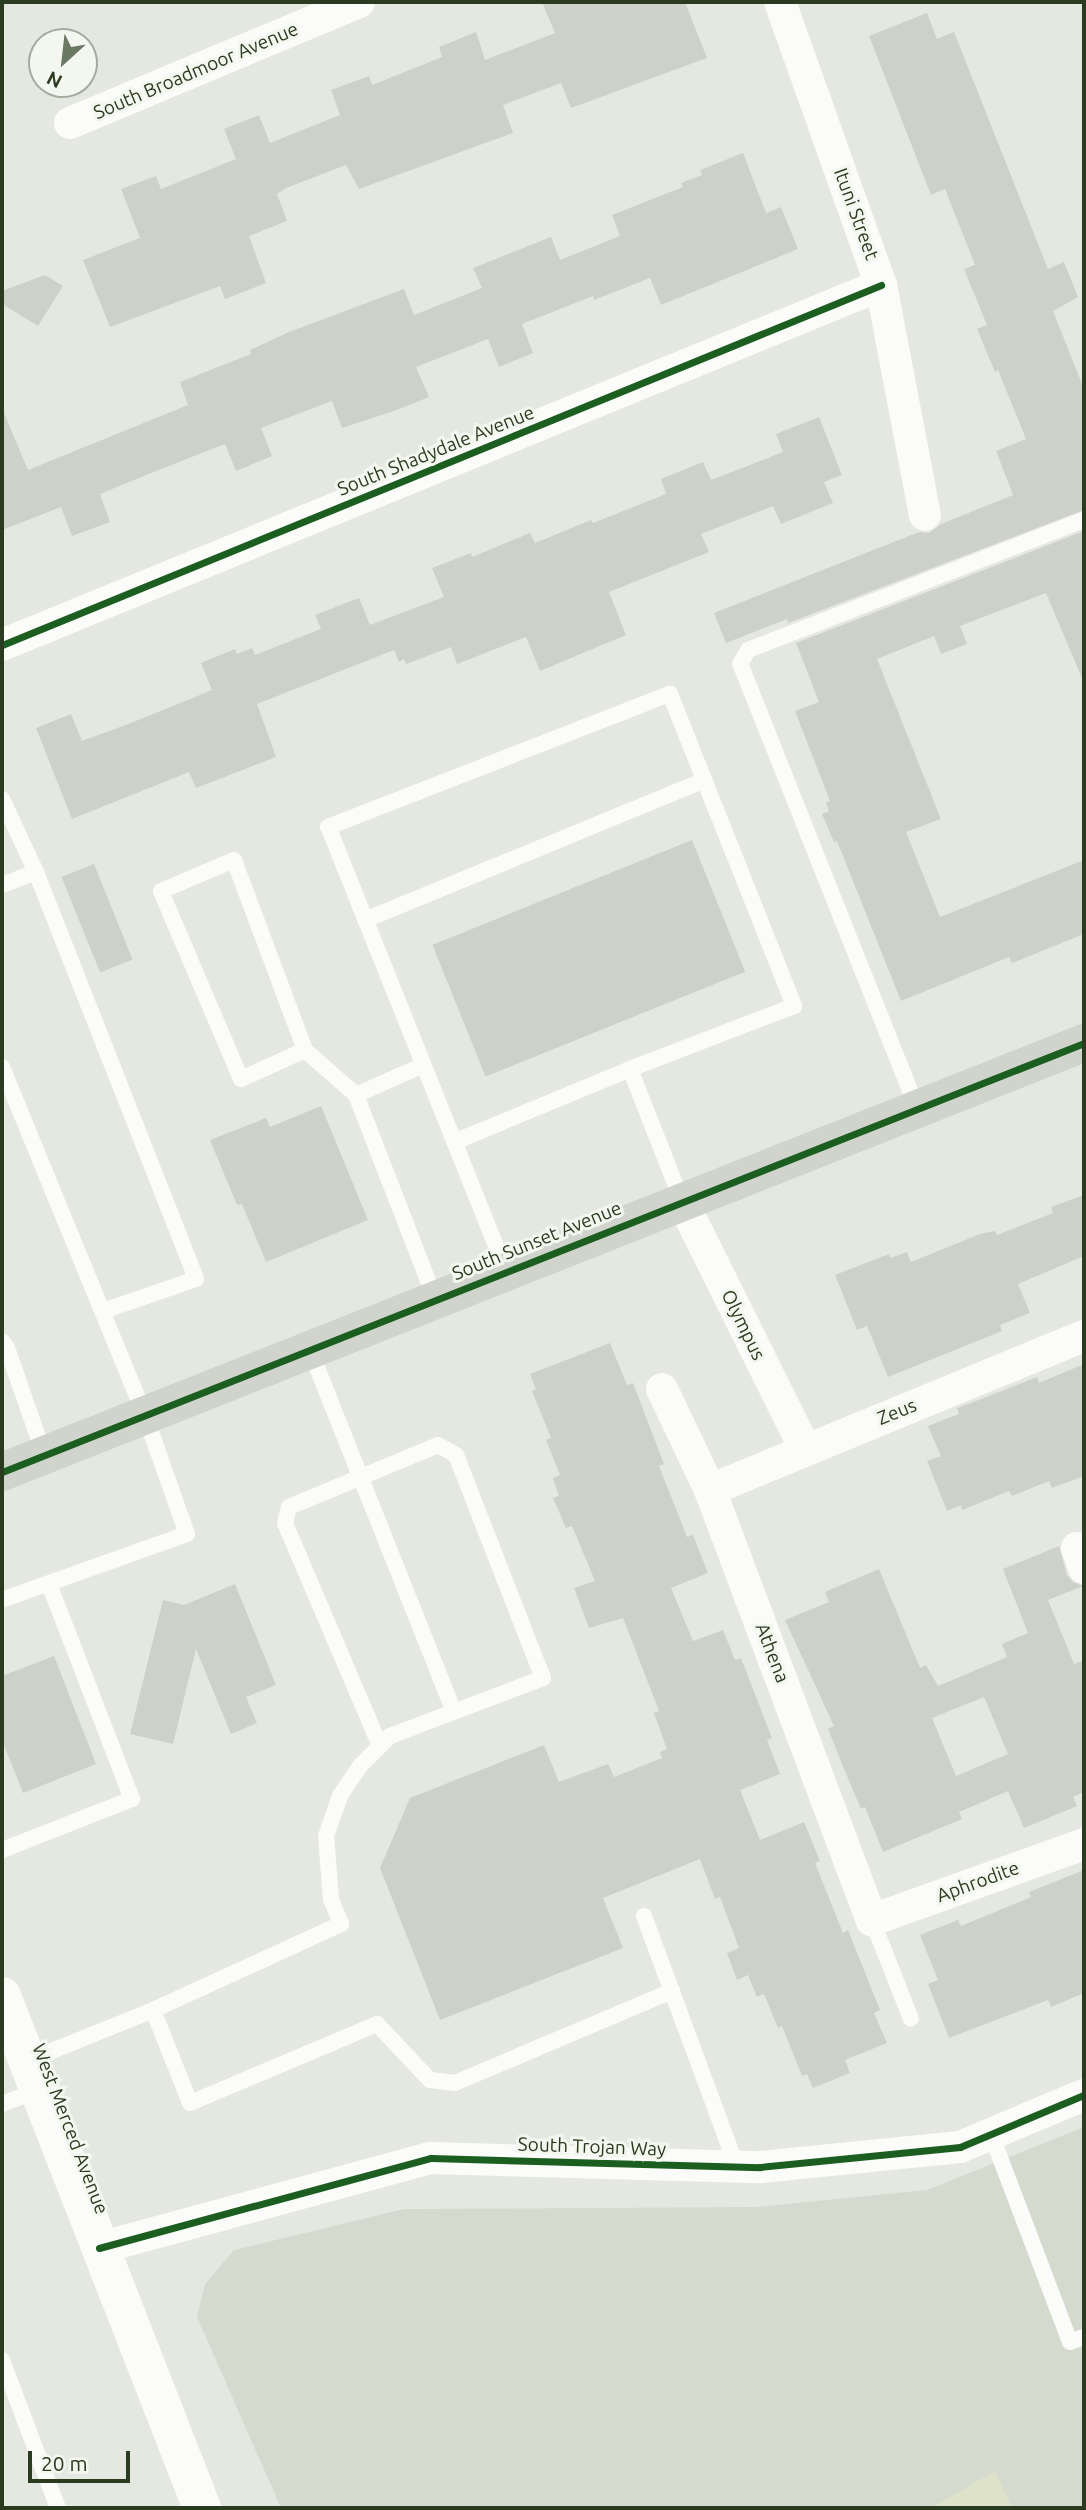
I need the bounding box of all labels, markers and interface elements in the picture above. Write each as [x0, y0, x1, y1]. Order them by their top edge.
street label: South Broadmoor Avenue [90, 18, 302, 124]
north arrow [28, 28, 98, 98]
text: N [43, 67, 66, 93]
street label: Ituni Street [829, 165, 883, 263]
street label: South Shadydale Avenue [334, 401, 538, 501]
street label: South Sunset Avenue [449, 1197, 625, 1285]
street label: Olympus [716, 1286, 770, 1364]
street label: Zeus [874, 1394, 920, 1430]
street label: Athena [750, 1620, 794, 1686]
street label: Aphrodite [934, 1857, 1022, 1907]
street label: West Merced Avenue [27, 2041, 113, 2217]
street label: South Trojan Way [517, 2133, 667, 2161]
scale bar [32, 2436, 133, 2480]
text: 20 m [41, 2451, 88, 2475]

